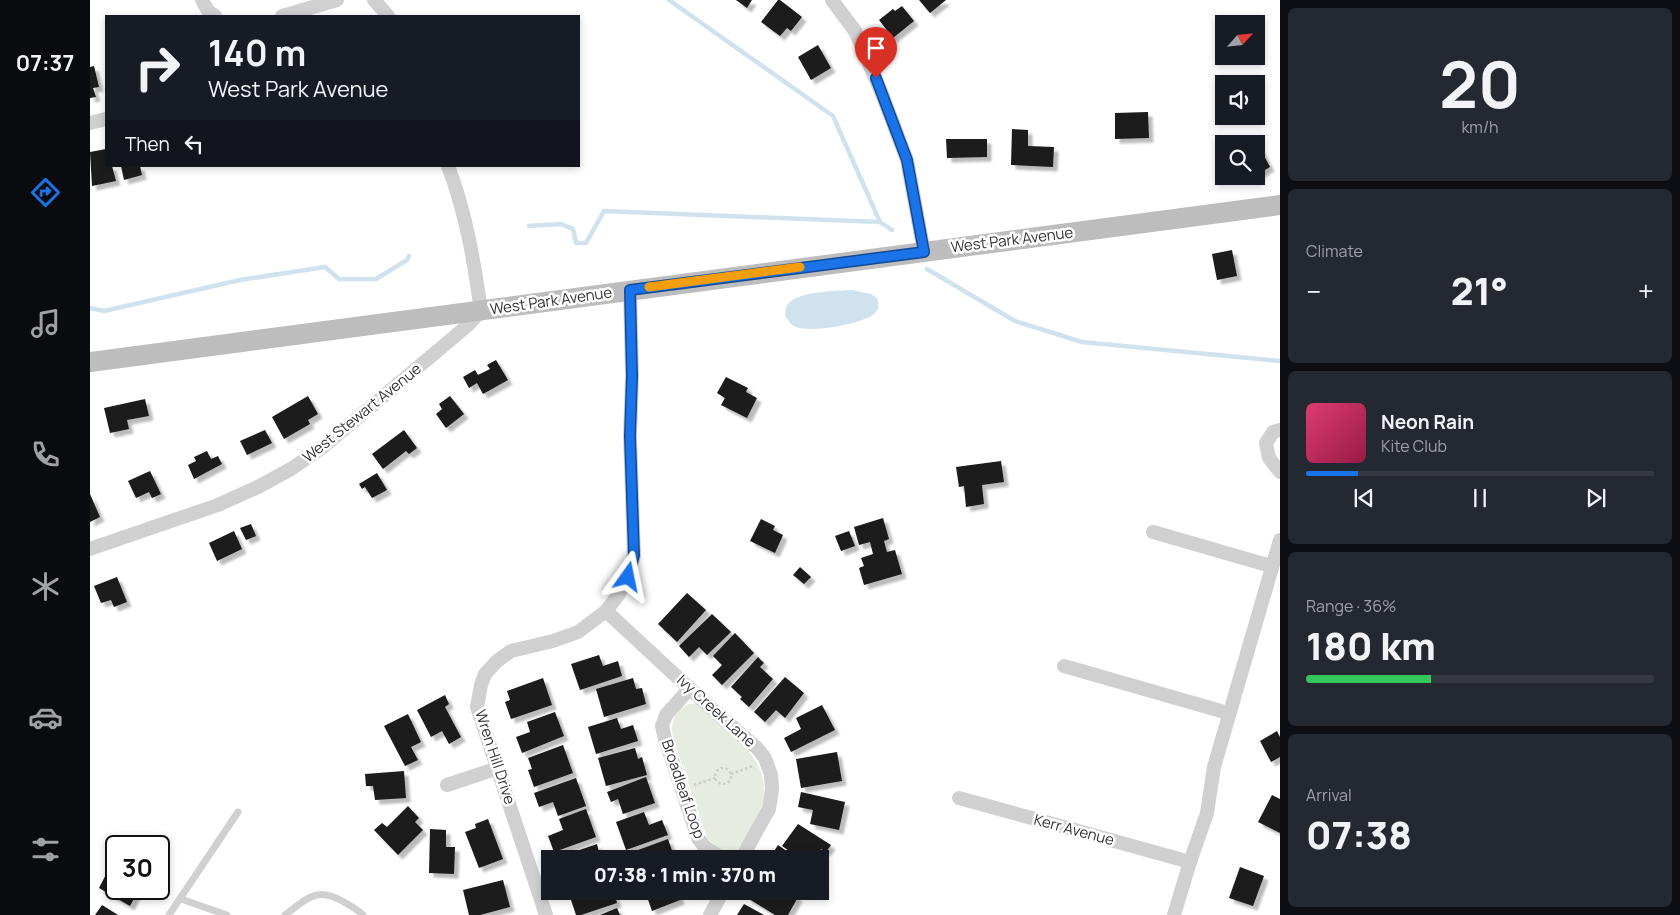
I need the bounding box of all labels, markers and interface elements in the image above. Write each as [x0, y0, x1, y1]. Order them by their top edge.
north arrow [1215, 15, 1265, 65]
map controls [1215, 15, 1265, 185]
pin [855, 27, 897, 78]
text: 140 m [208, 29, 306, 77]
icon: arrive [862, 34, 890, 62]
icon: right [125, 35, 190, 100]
text: 20 [1439, 39, 1521, 128]
text: 07:37 [16, 48, 74, 78]
text: West Park Avenue [208, 74, 388, 104]
button: sound [1215, 75, 1265, 125]
text: km/h [1461, 116, 1499, 138]
icon: left [180, 130, 208, 158]
text: Then [125, 131, 170, 157]
button: search [1215, 135, 1265, 185]
icon: directions [28, 175, 63, 210]
street label: West Park Avenue [950, 222, 1074, 257]
text: Climate [1306, 240, 1363, 262]
text: 21° [1451, 264, 1508, 316]
text: − [1306, 272, 1321, 310]
text: + [1638, 272, 1654, 310]
street label: West Park Avenue [489, 282, 614, 319]
icon: music [28, 306, 63, 341]
street label: West Stewart Avenue [298, 358, 426, 467]
text: Neon Rain [1381, 409, 1474, 435]
text: Kite Club [1381, 435, 1447, 457]
icon: phone [28, 437, 63, 472]
icon: previous [1350, 484, 1378, 512]
icon: pause [1466, 484, 1494, 512]
icon: next [1582, 484, 1610, 512]
position arrow [601, 550, 653, 602]
icon: climate [28, 569, 63, 604]
text: Range · 36% [1306, 595, 1397, 617]
text: 180 km [1306, 619, 1436, 671]
street label: Ivy Creek Lane [672, 670, 761, 752]
icon: car [28, 700, 63, 735]
street label: Wren Hill Drive [470, 707, 521, 807]
street label: Broadleaf Loop [657, 736, 710, 841]
text: Arrival [1306, 784, 1352, 806]
text: 07:38 [1306, 808, 1412, 860]
street label: Kerr Avenue [1032, 809, 1117, 850]
icon: filters [28, 832, 63, 867]
speed limit sign: 30 [105, 835, 170, 900]
text: 07:38 · 1 min · 370 m [594, 862, 776, 888]

